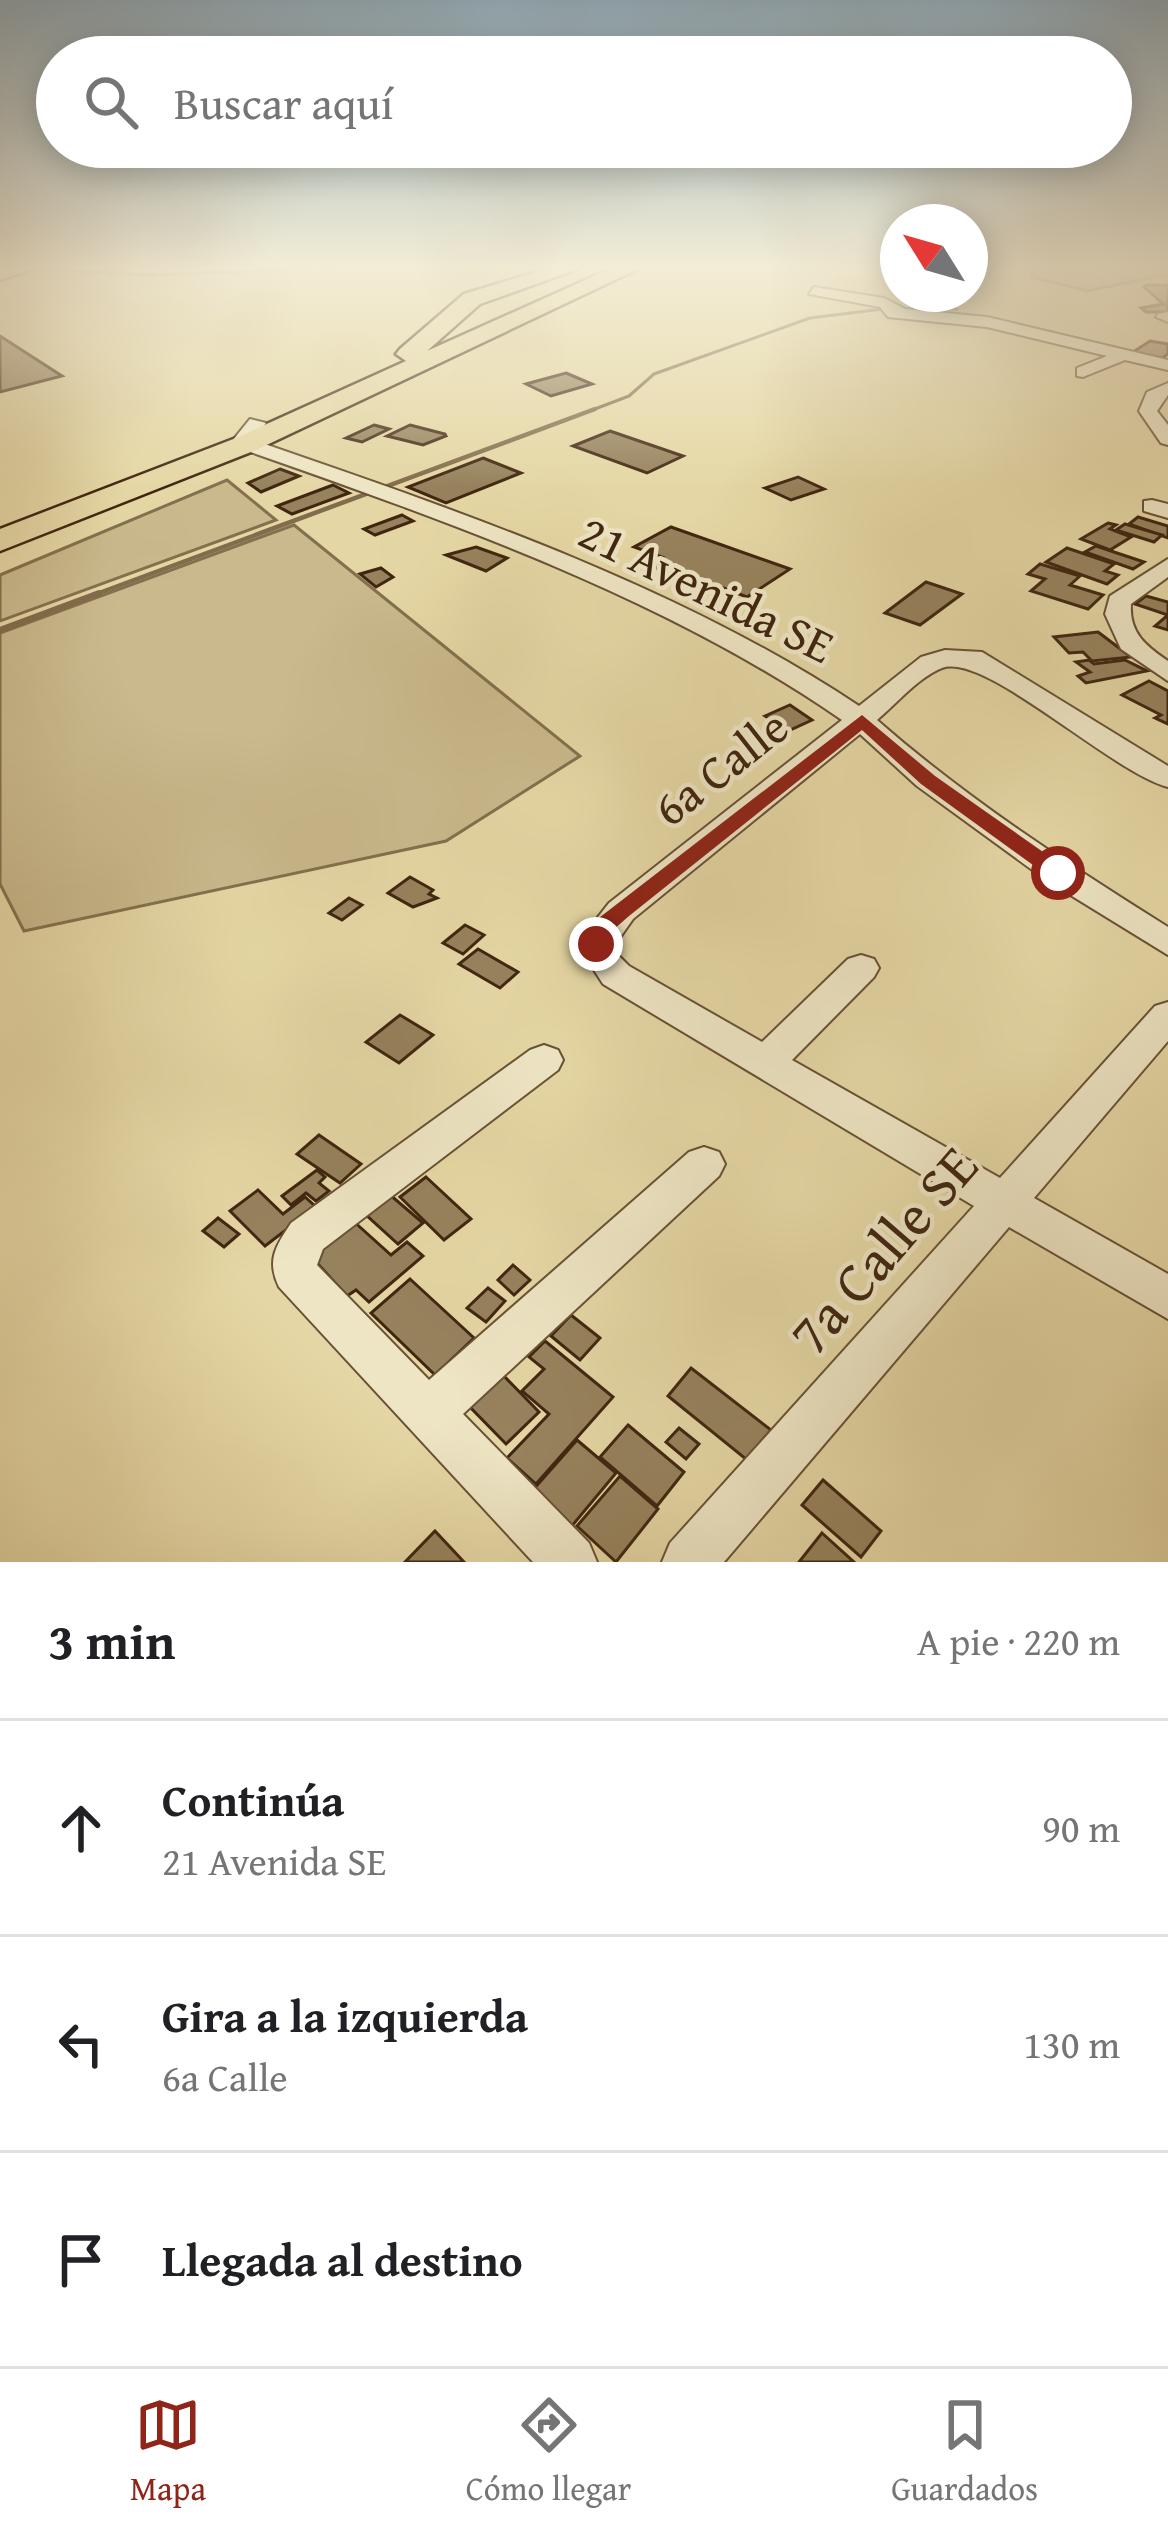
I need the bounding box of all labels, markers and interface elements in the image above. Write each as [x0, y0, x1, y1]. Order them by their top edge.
search box [36, 36, 1132, 168]
icon: search [78, 69, 144, 135]
text: Buscar aquí [174, 70, 393, 135]
north arrow [880, 204, 988, 312]
street label: 21 Avenida SE [567, 496, 847, 680]
street label: 6a Calle [637, 691, 803, 843]
route start [1031, 846, 1085, 900]
route end [569, 917, 623, 971]
street label: 7a Calle SE [767, 1126, 997, 1372]
text: 3 min [48, 1603, 175, 1678]
text: A pie · 220 m [917, 1612, 1120, 1669]
text: Continúa [162, 1767, 344, 1832]
icon: ahead [48, 1795, 114, 1861]
text: 90 m [1042, 1799, 1120, 1856]
text: 21 Avenida SE [162, 1832, 386, 1889]
text: Gira a la izquierda [162, 1983, 528, 2048]
icon: left [48, 2011, 114, 2077]
text: 130 m [1023, 2015, 1120, 2072]
text: 6a Calle [162, 2048, 288, 2105]
icon: arrive [48, 2227, 114, 2293]
text: Llegada al destino [162, 2227, 523, 2292]
tab: Mapa [130, 2392, 206, 2512]
tab: Cómo llegar [466, 2392, 631, 2512]
tab: Guardados [891, 2392, 1038, 2512]

